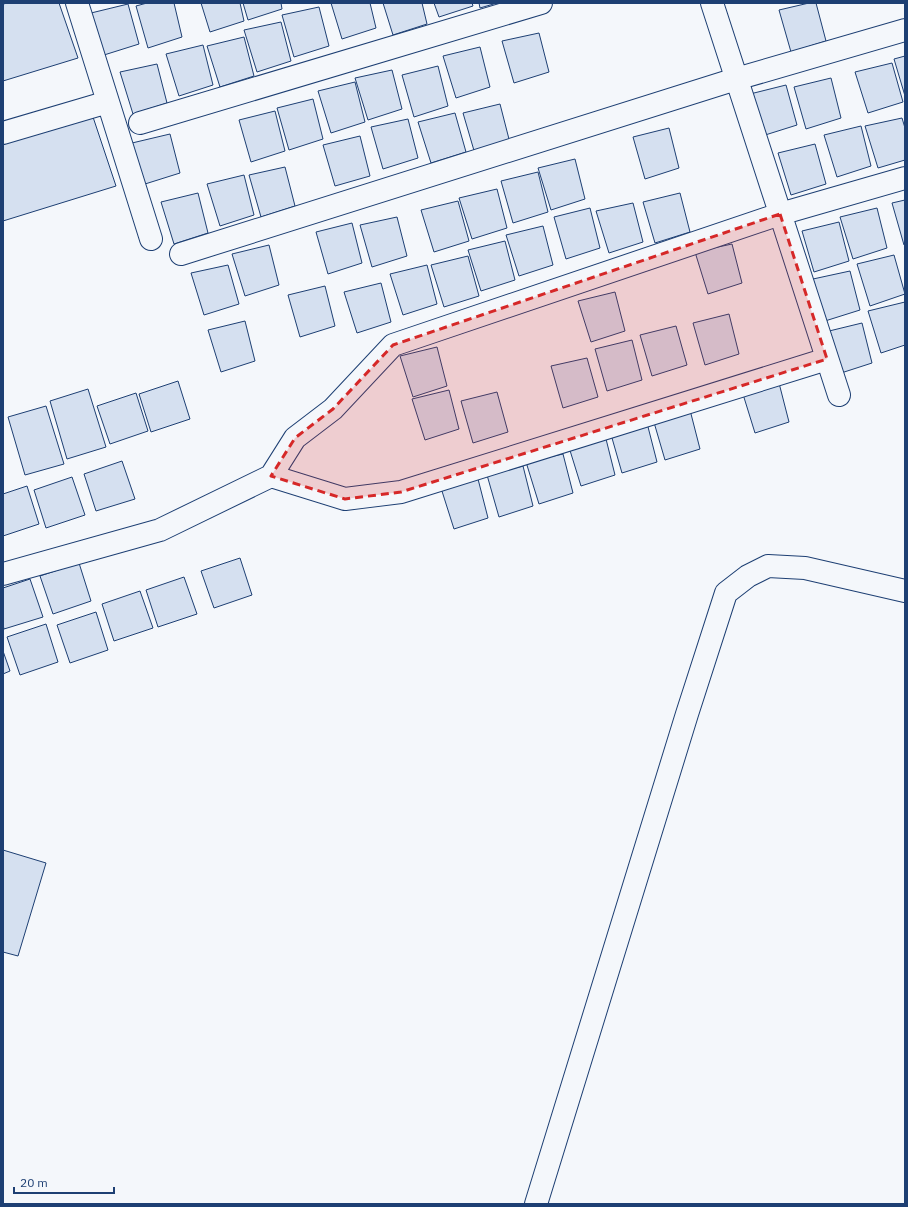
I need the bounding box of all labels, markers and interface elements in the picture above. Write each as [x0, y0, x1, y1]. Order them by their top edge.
scale bar [14, 1169, 114, 1195]
text: 20 m [20, 1175, 48, 1190]

